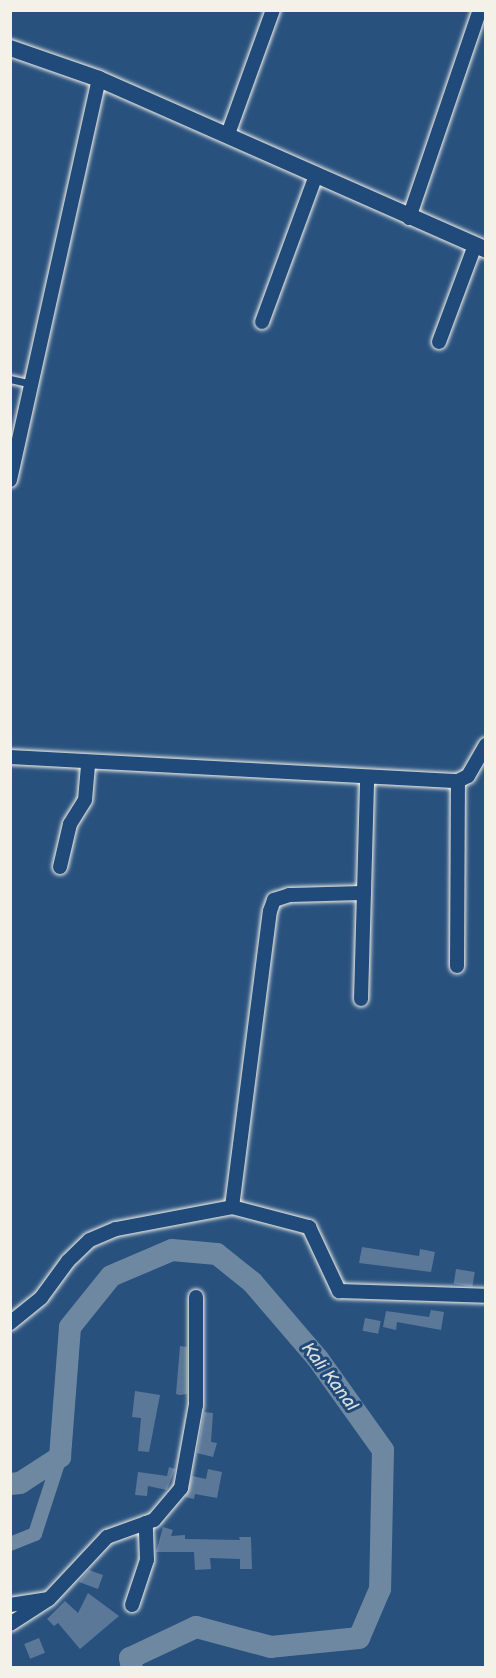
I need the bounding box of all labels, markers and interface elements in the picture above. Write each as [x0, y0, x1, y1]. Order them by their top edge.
water label: Kali Kanal [296, 1338, 362, 1416]

